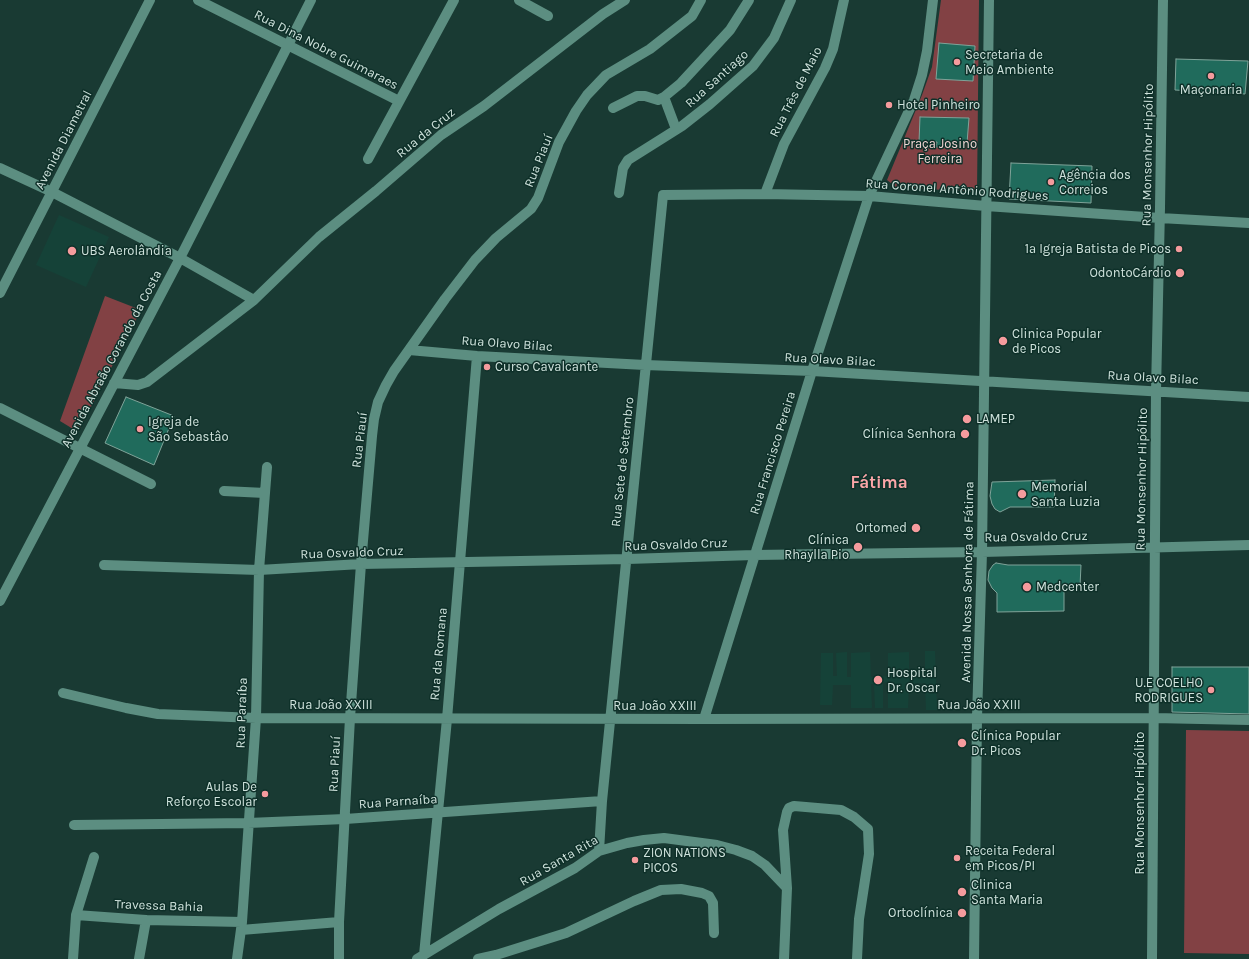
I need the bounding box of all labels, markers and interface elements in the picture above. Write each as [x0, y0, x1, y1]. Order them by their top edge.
street label: Rua Dina Nobre Guimaraes [251, 7, 401, 93]
street label: Rua Três de Maio [766, 44, 826, 140]
street label: Rua Santiago [682, 47, 752, 111]
place label: Secretaria de Meio Ambiente [965, 47, 1054, 78]
marker: Secretaria de Meio Ambiente [952, 57, 962, 67]
marker: Maçonaria [1206, 71, 1216, 81]
place label: Maçonaria [1180, 82, 1242, 98]
street label: Rua Monsenhor Hipólito [1139, 83, 1157, 227]
street label: Avenida Diametral [32, 88, 96, 192]
place label: Hotel Pinheiro [897, 97, 980, 113]
marker: Hotel Pinheiro [884, 100, 894, 110]
street label: Rua da Cruz [394, 105, 458, 161]
street label: Rua Piauí [521, 132, 557, 190]
park label: Praça Josino Ferreira [903, 136, 977, 167]
place label: Agência dos Correios [1059, 167, 1131, 198]
street label: Rua Coronel Antônio Rodrigues [865, 176, 1049, 204]
marker: Agência dos Correios [1046, 177, 1056, 187]
place label: 1ª Igreja Batista de Picos [1025, 241, 1171, 257]
place label: UBS Aerolândia [81, 243, 172, 259]
marker: 1ª Igreja Batista de Picos [1174, 244, 1184, 254]
marker: UBS Aerolândia [66, 245, 78, 257]
place label: OdontoCárdio [1089, 265, 1171, 281]
street label: Avenida Abraão Corando da Costa [58, 267, 166, 451]
marker: OdontoCárdio [1174, 267, 1186, 279]
place label: Clinica Popular de Picos [1012, 326, 1101, 357]
street label: Rua Olavo Bilac [461, 333, 553, 355]
marker: Clinica Popular de Picos [997, 335, 1009, 347]
street label: Rua Olavo Bilac [784, 350, 876, 370]
place label: Curso Cavalcante [495, 359, 598, 375]
marker: Curso Cavalcante [482, 362, 492, 372]
street label: Rua Olavo Bilac [1107, 368, 1199, 388]
street label: Rua Francisco Pereira [747, 390, 799, 516]
street label: Rua Sete de Setembro [608, 396, 638, 528]
street label: Rua Monsenhor Hipólito [1133, 407, 1151, 551]
street label: Rua Piauí [349, 411, 371, 469]
place label: LAMEP [976, 411, 1015, 427]
marker: LAMEP [961, 413, 973, 425]
place label: Igreja de São Sebastâo [148, 414, 229, 445]
marker: Igreja de São Sebastâo [135, 424, 145, 434]
place label: Clínica Senhora [863, 426, 956, 442]
marker: Clínica Senhora [959, 428, 971, 440]
district label: Fátima [850, 473, 908, 493]
place label: Memorial Santa Luzia [1031, 479, 1100, 510]
street label: Avenida Nossa Senhora de Fátima [958, 481, 978, 683]
marker: Memorial Santa Luzia [1016, 488, 1028, 500]
place label: Ortomed [855, 520, 907, 536]
marker: Ortomed [910, 522, 922, 534]
street label: Rua Osvaldo Cruz [984, 528, 1088, 546]
place label: Clínica Rhaylla Pio [784, 532, 849, 563]
street label: Rua Osvaldo Cruz [624, 535, 728, 555]
marker: Clínica Rhaylla Pio [852, 541, 864, 553]
street label: Rua Osvaldo Cruz [300, 543, 404, 563]
place label: Medcenter [1036, 579, 1099, 595]
marker: Medcenter [1021, 581, 1033, 593]
street label: Rua da Romana [427, 607, 451, 701]
place label: Hospital Dr. Oscar [887, 665, 939, 696]
marker: Hospital Dr. Oscar [872, 674, 884, 686]
place label: U.E COELHO RODRIGUES [1134, 675, 1203, 706]
street label: Rua Paraíba [233, 677, 251, 749]
marker: U.E COELHO RODRIGUES [1206, 685, 1216, 695]
street label: Rua João XXIII [289, 697, 373, 713]
street label: Rua João XXIII [937, 697, 1021, 713]
street label: Rua João XXIII [613, 698, 697, 714]
place label: Clínica Popular Dr. Picos [971, 728, 1060, 759]
street label: Rua Monsenhor Hipólito [1132, 732, 1148, 874]
street label: Rua Piauí [326, 736, 344, 792]
marker: Clínica Popular Dr. Picos [956, 737, 968, 749]
place label: Aulas De Reforço Escolar [166, 779, 257, 810]
marker: Aulas De Reforço Escolar [260, 789, 270, 799]
street label: Rua Parnaíba [358, 791, 438, 813]
street label: Rua Santa Rita [517, 832, 601, 890]
place label: Receita Federal em Picos/PI [965, 843, 1055, 874]
place label: ZION NATIONS PICOS [643, 845, 726, 876]
marker: Receita Federal em Picos/PI [952, 853, 962, 863]
marker: ZION NATIONS PICOS [630, 855, 640, 865]
place label: Clinica Santa Maria [971, 877, 1043, 908]
marker: Clinica Santa Maria [956, 886, 968, 898]
street label: Travessa Bahia [114, 897, 204, 915]
place label: Ortoclínica [888, 905, 953, 921]
marker: Ortoclínica [956, 907, 968, 919]

